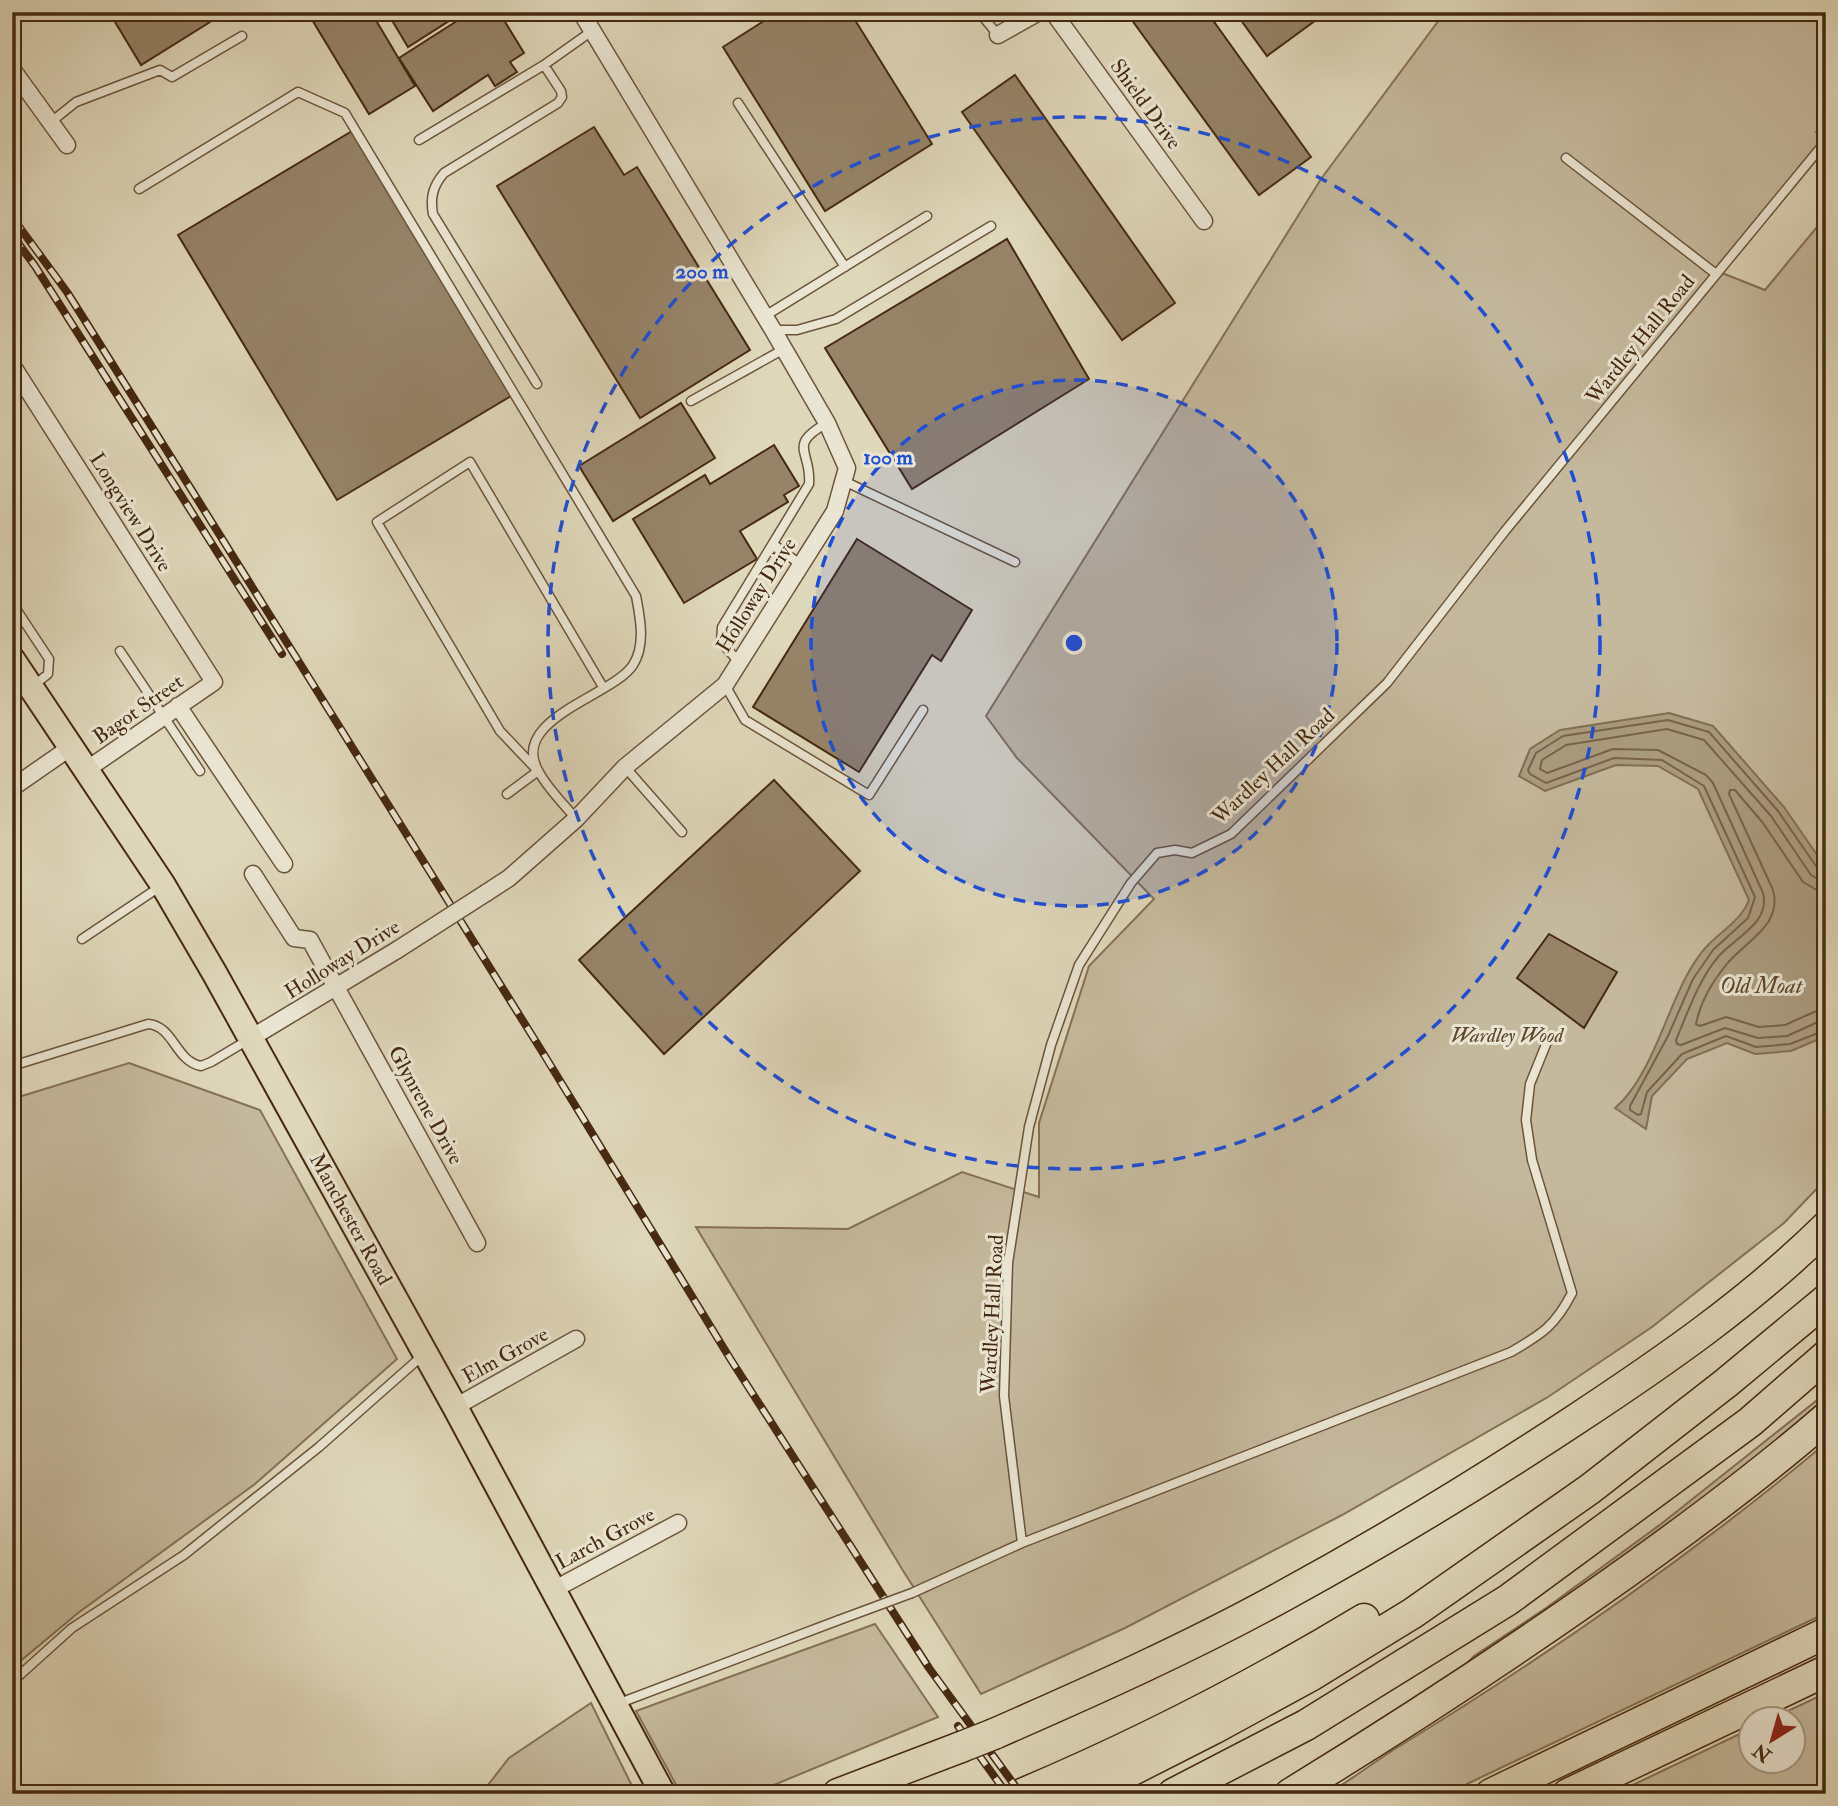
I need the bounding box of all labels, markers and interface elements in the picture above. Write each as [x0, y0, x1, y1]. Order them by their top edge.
street label: Shield Drive [1104, 54, 1188, 155]
text: 200 m [676, 258, 729, 285]
street label: Wardley Hall Road [1579, 269, 1701, 410]
text: 100 m [863, 444, 914, 471]
street label: Longview Drive [83, 448, 178, 577]
street label: Holloway Drive [710, 533, 803, 658]
centre of rings [1062, 631, 1086, 655]
street label: Bagot Street [88, 668, 189, 750]
street label: Wardley Hall Road [1205, 702, 1341, 831]
street label: Holloway Drive [280, 913, 405, 1005]
water label: Old Moat [1720, 971, 1804, 1000]
park label: Wardley Wood [1451, 1022, 1565, 1049]
street label: Glynrene Drive [382, 1041, 469, 1170]
street label: Manchester Road [303, 1149, 398, 1291]
street label: Wardley Hall Road [975, 1233, 1010, 1395]
street label: Elm Grove [458, 1321, 553, 1390]
street label: Larch Grove [551, 1501, 660, 1576]
north arrow [1736, 1704, 1806, 1774]
text: N [1748, 1737, 1777, 1768]

